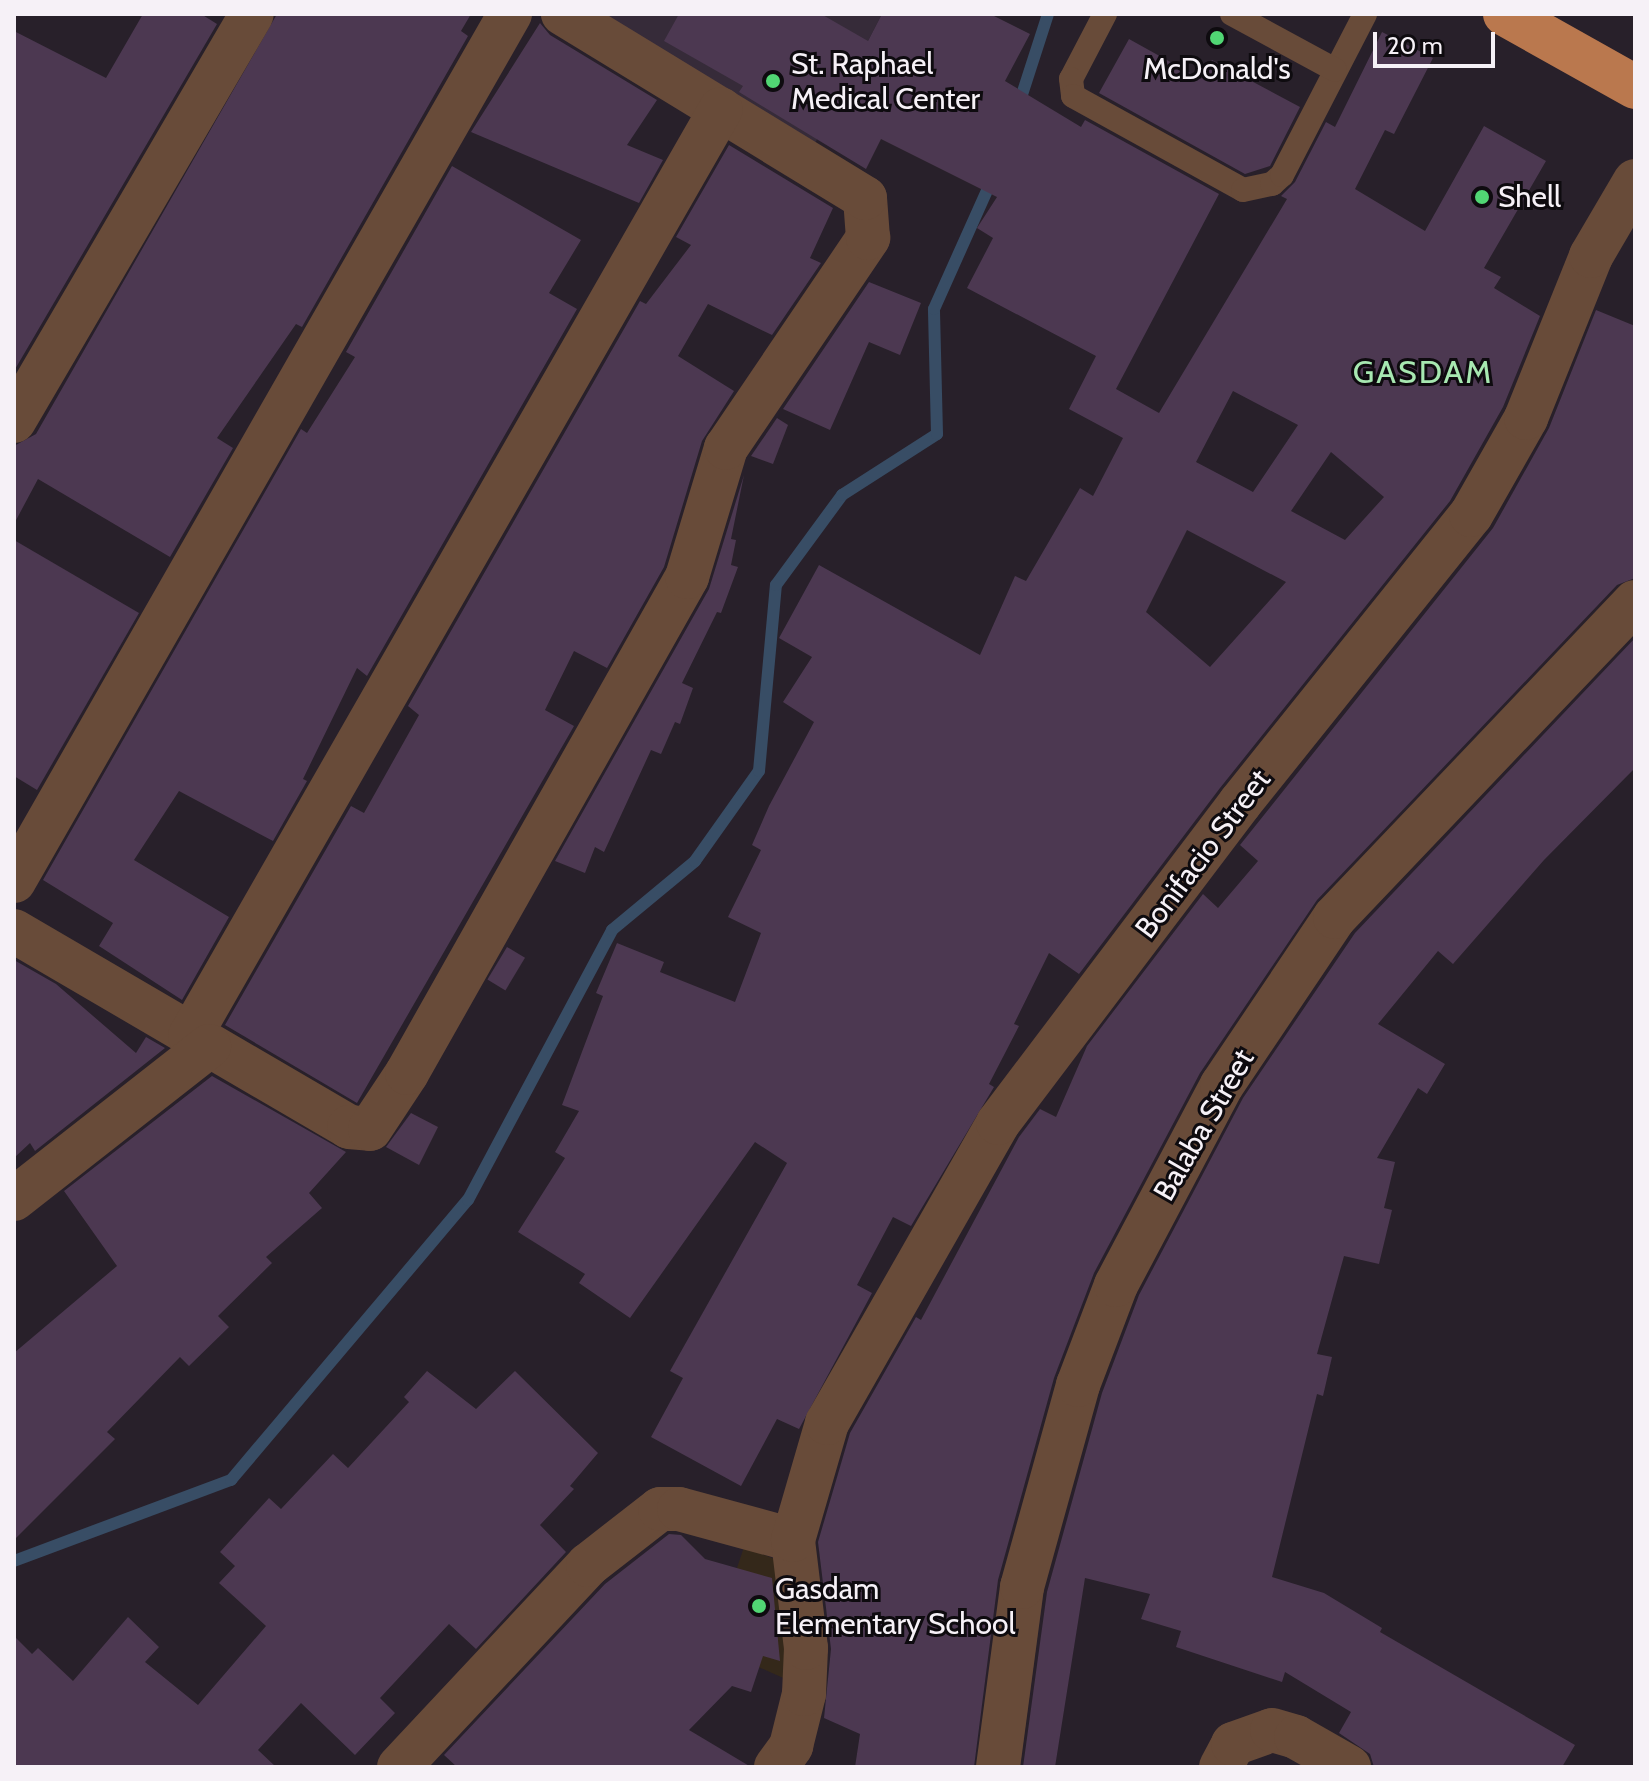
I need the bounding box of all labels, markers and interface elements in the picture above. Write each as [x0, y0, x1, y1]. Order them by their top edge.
scale bar [1377, 16, 1499, 66]
marker: McDonald's [1208, 29, 1226, 47]
text: 20 m [1387, 31, 1443, 60]
place label: St. Raphael Medical Center [791, 46, 980, 116]
place label: McDonald's [1143, 51, 1291, 87]
marker: St. Raphael Medical Center [762, 70, 784, 92]
place label: Shell [1498, 179, 1561, 215]
marker: Shell [1473, 188, 1491, 206]
district label: GASDAM [1353, 353, 1493, 391]
street label: Bonifacio Street [1128, 762, 1278, 946]
street label: Balaba Street [1146, 1043, 1262, 1207]
place label: Gasdam Elementary School [775, 1571, 1015, 1642]
marker: Gasdam Elementary School [750, 1597, 768, 1615]

